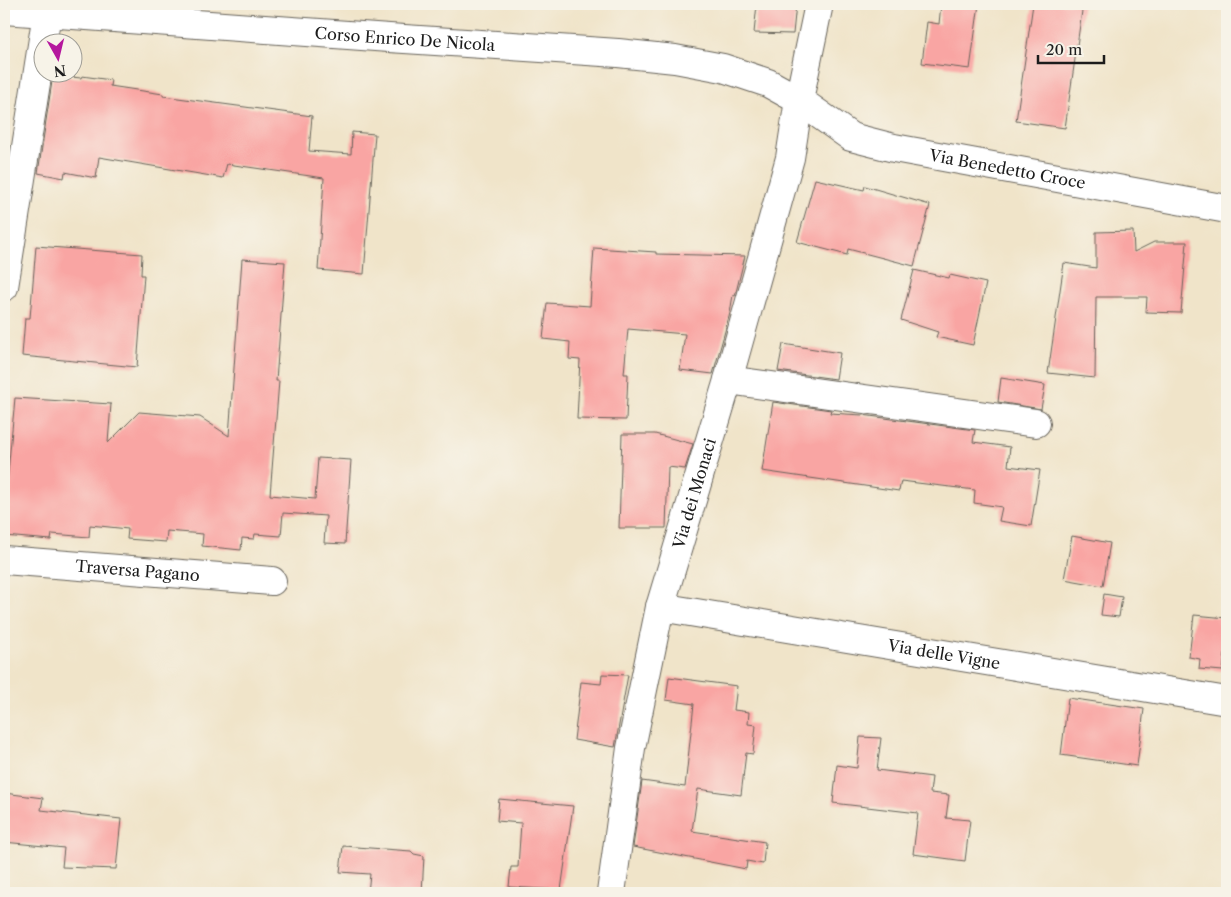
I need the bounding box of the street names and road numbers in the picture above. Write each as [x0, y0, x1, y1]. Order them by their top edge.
street label: Corso Enrico De Nicola [314, 23, 496, 55]
street label: Via Benedetto Croce [927, 145, 1087, 193]
street label: Via dei Monaci [668, 436, 720, 552]
street label: Traversa Pagano [75, 556, 201, 585]
street label: Via delle Vigne [885, 635, 1002, 673]

